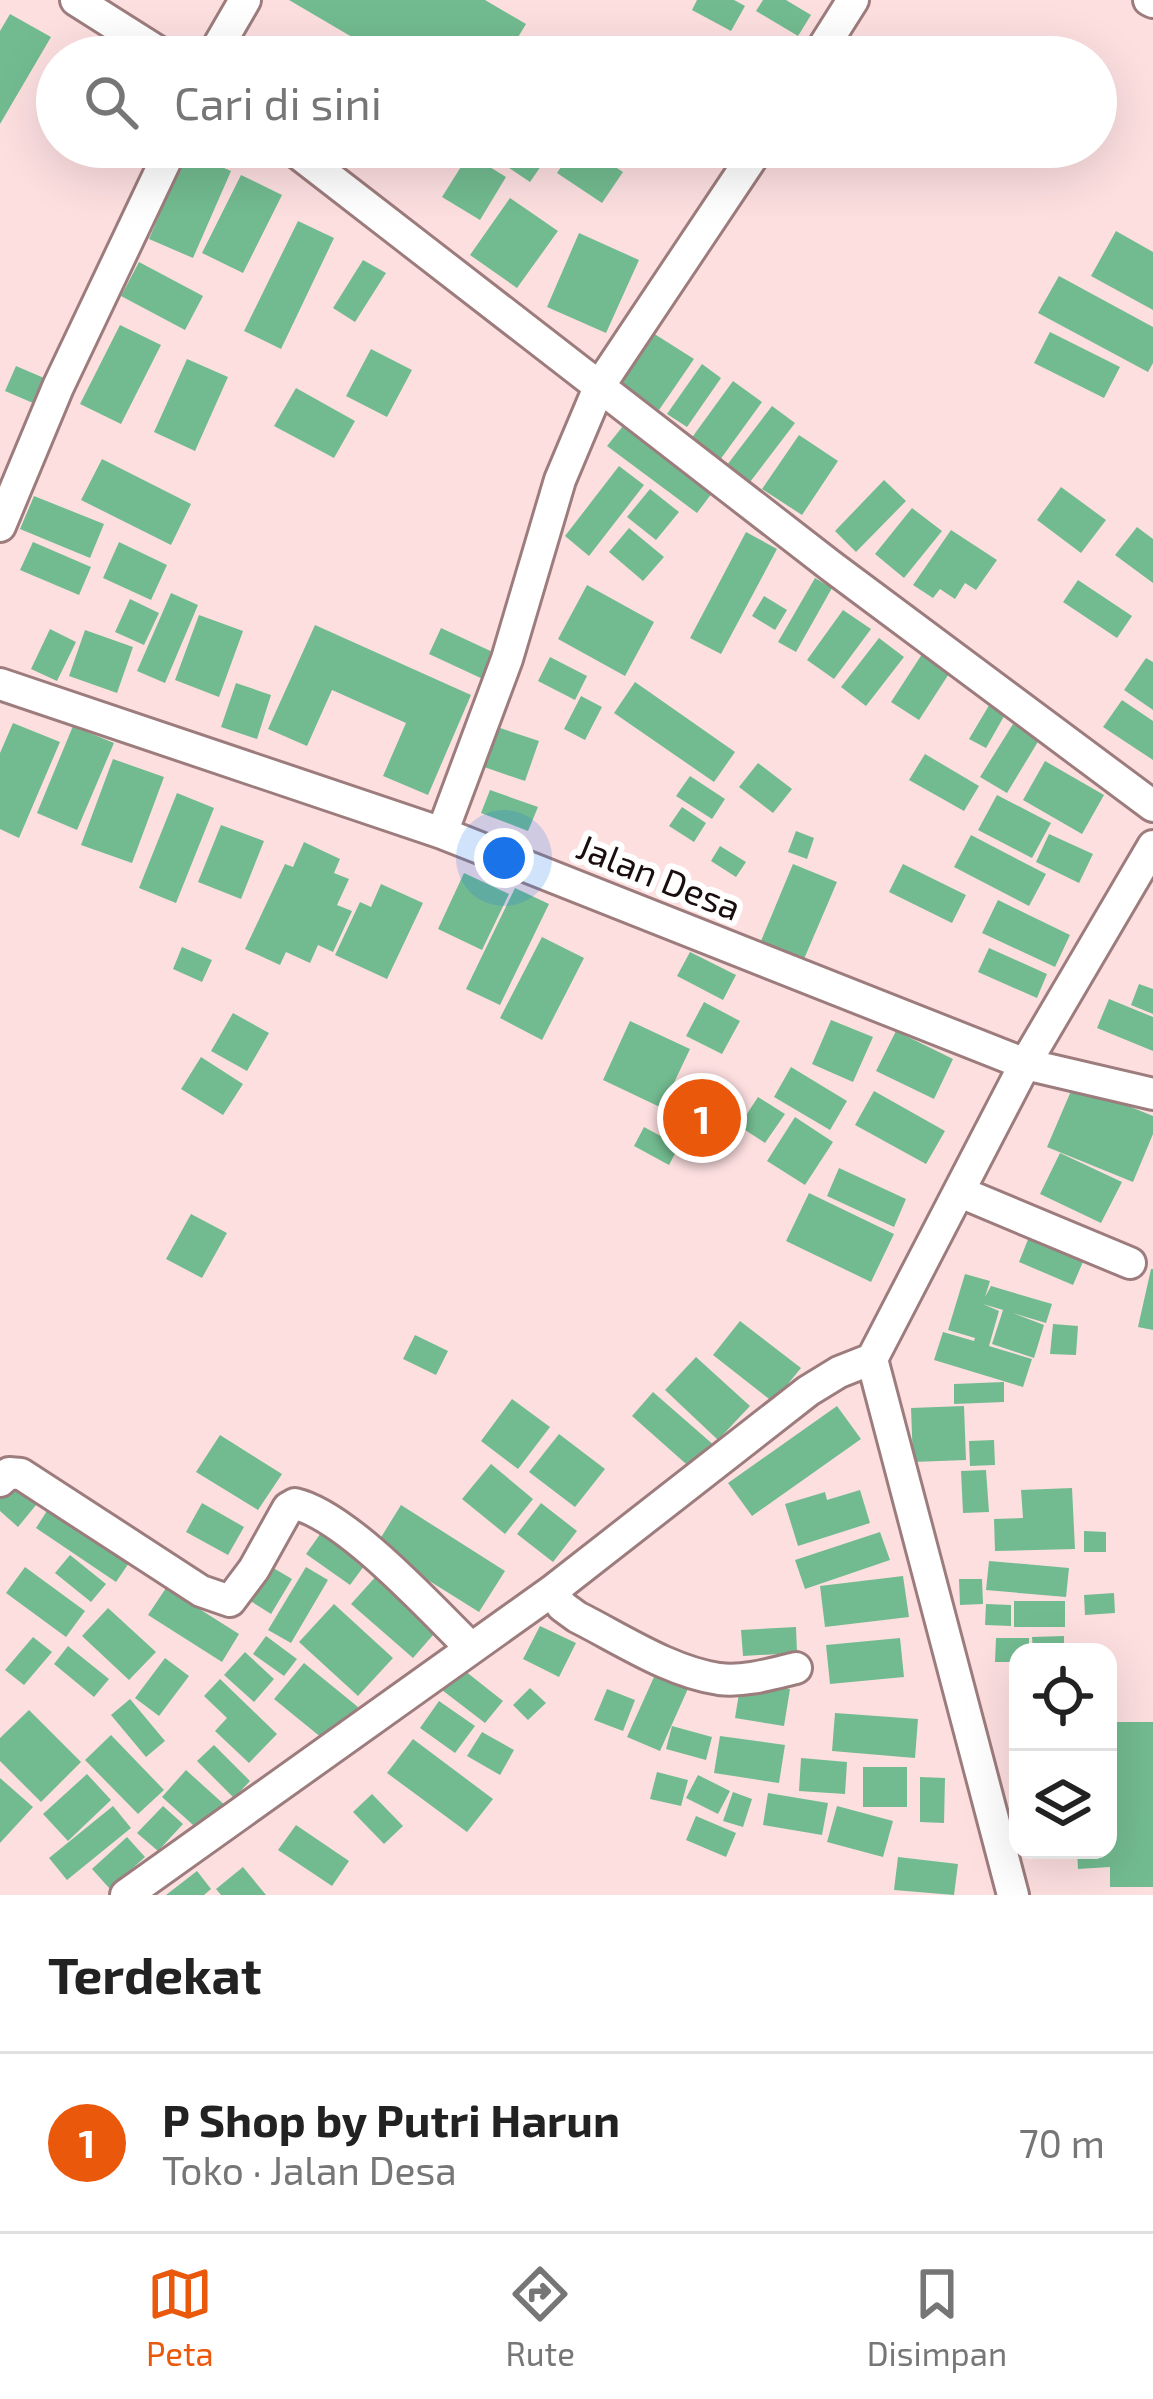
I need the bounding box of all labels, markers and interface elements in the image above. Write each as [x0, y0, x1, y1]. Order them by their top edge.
search box [36, 36, 1117, 168]
icon: search [78, 69, 144, 135]
text: Cari di sini [174, 75, 382, 129]
street label: Jalan Desa [571, 823, 748, 928]
your location [474, 828, 534, 888]
pin: 1 [663, 1073, 741, 1163]
map controls [1009, 1643, 1117, 1859]
button: locate [1009, 1643, 1117, 1751]
button: layers [1009, 1751, 1117, 1859]
text: Terdekat [48, 1943, 262, 2004]
text: P Shop by Putri Harun [162, 2092, 620, 2146]
text: 1 [79, 2119, 95, 2166]
text: 70 m [1019, 2119, 1105, 2166]
text: Toko · Jalan Desa [162, 2146, 457, 2193]
tab: Peta [146, 2261, 214, 2373]
tab: Rute [505, 2261, 575, 2373]
tab: Disimpan [867, 2261, 1007, 2373]

